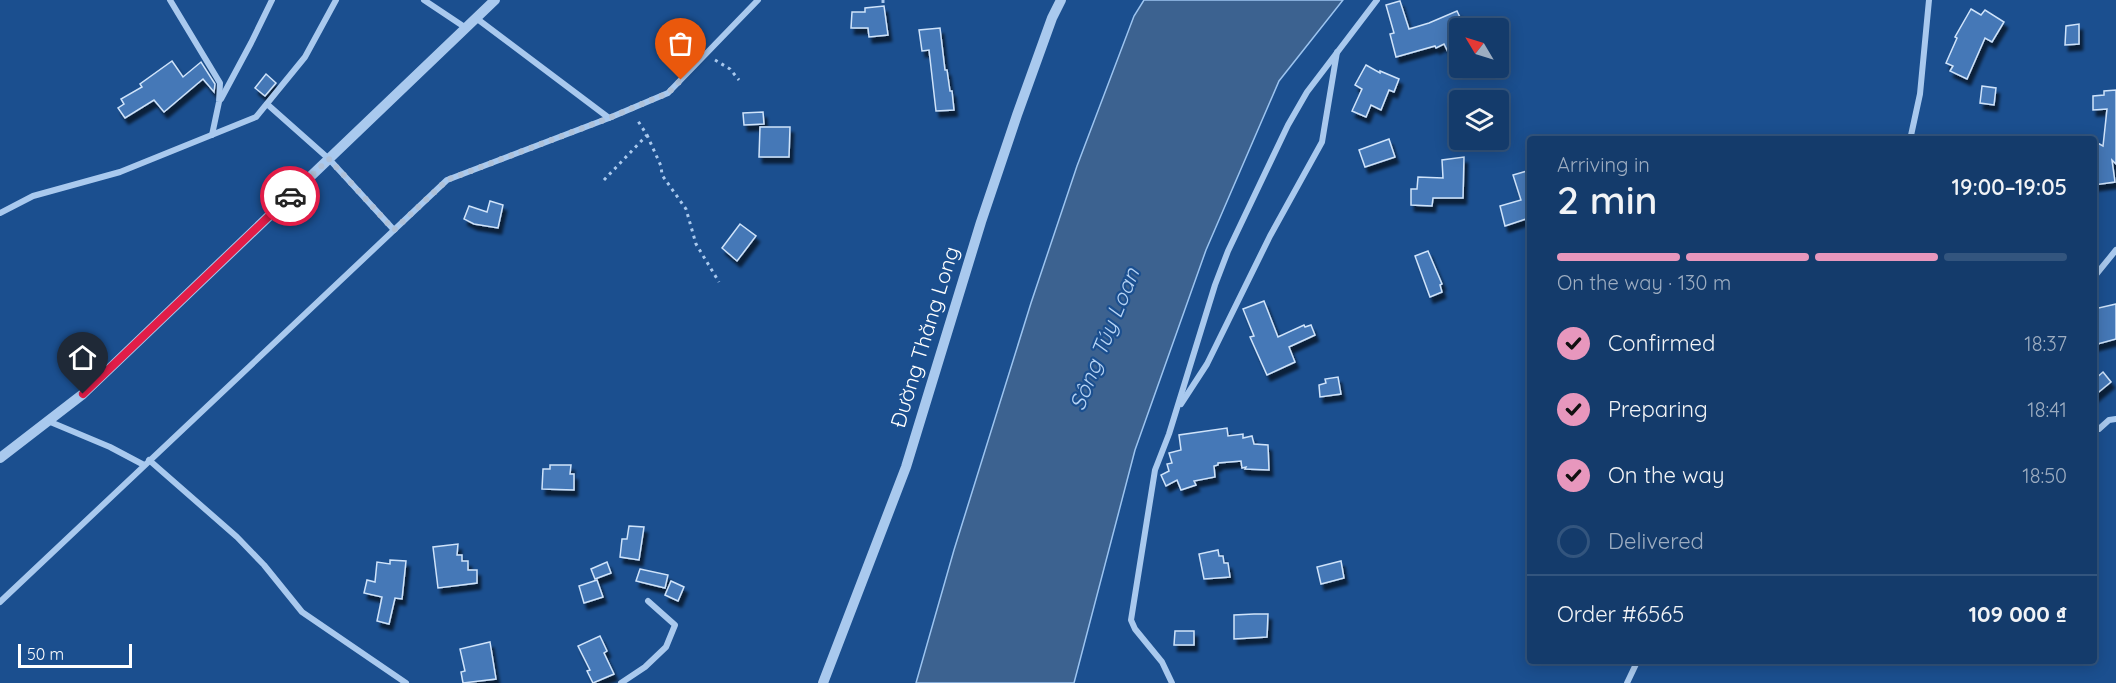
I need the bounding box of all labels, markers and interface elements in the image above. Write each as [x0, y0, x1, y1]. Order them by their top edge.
pin [655, 18, 706, 80]
north arrow [1449, 18, 1509, 78]
map controls [1449, 18, 1509, 150]
icon: bag [664, 27, 697, 60]
button: layers [1449, 90, 1509, 150]
text: Arriving in [1557, 152, 1650, 177]
courier [260, 166, 320, 226]
text: 19:00–19:05 [1952, 173, 2067, 201]
text: 2 min [1557, 175, 1658, 224]
icon: car [274, 180, 307, 213]
street label: Đường Thăng Long [884, 243, 964, 430]
water label: Sông Túy Loan [1063, 263, 1146, 414]
text: On the way · 130 m [1557, 270, 1731, 295]
icon: check [1557, 327, 1590, 360]
text: Confirmed [1608, 329, 1715, 357]
text: 18:37 [2024, 331, 2067, 356]
pin [57, 332, 108, 394]
icon: home [66, 341, 99, 374]
icon: check [1557, 393, 1590, 426]
text: Preparing [1608, 395, 1708, 423]
text: 18:41 [2027, 397, 2067, 422]
icon: check [1557, 459, 1590, 492]
text: On the way [1608, 461, 1724, 489]
text: 18:50 [2022, 463, 2067, 488]
text: Delivered [1608, 527, 1704, 555]
text: Order #6565 [1557, 600, 1684, 628]
text: 109 000 ₫ [1969, 600, 2067, 628]
scale bar [18, 641, 132, 668]
text: 50 m [27, 644, 64, 664]

